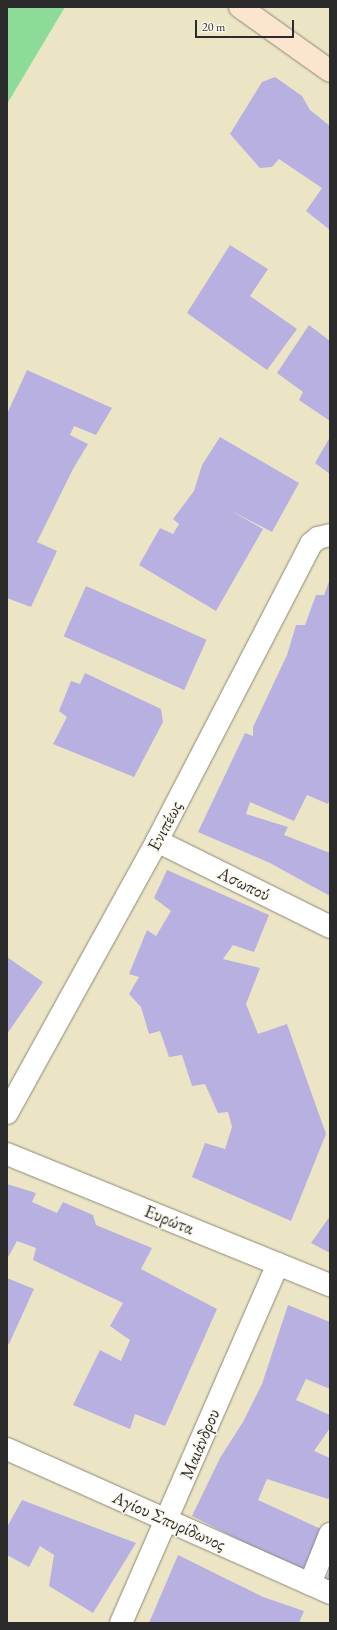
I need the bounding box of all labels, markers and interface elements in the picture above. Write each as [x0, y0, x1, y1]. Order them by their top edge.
scale bar [197, 12, 296, 38]
text: 20 m [202, 19, 225, 35]
street label: Ενιπέως [143, 797, 187, 855]
street label: Ασωπού [214, 862, 274, 906]
street label: Ευρώτα [141, 1200, 197, 1240]
street label: Μαιάνδρου [176, 1406, 224, 1482]
street label: Αγίου Σπυρίδωνος [109, 1486, 229, 1556]

